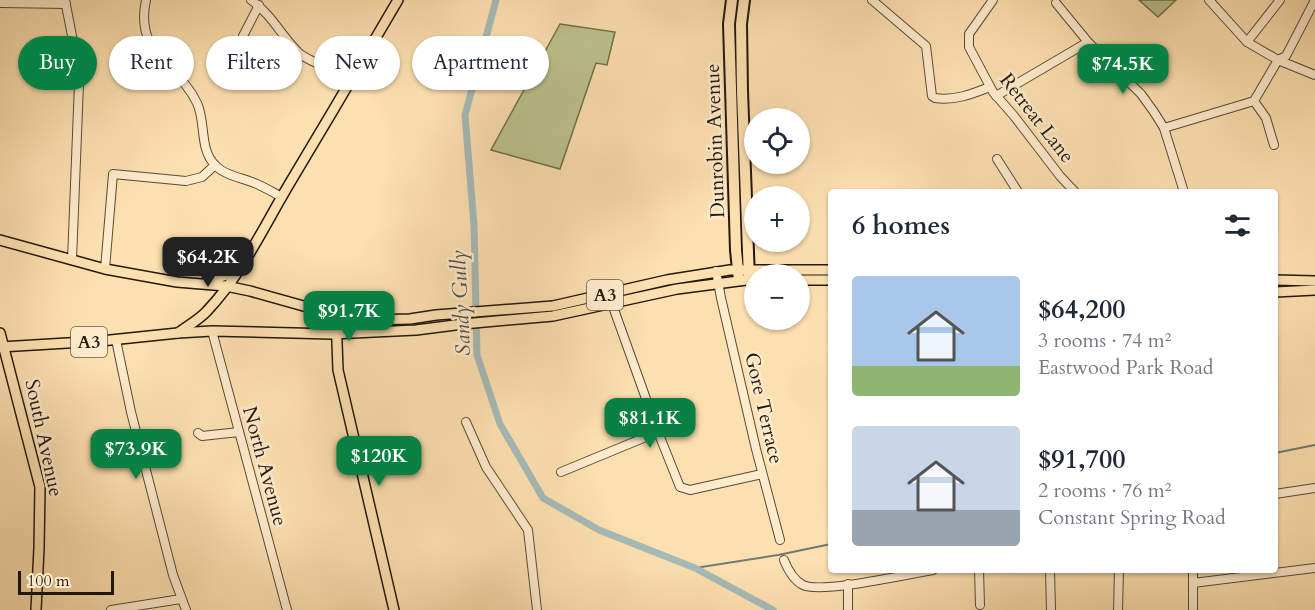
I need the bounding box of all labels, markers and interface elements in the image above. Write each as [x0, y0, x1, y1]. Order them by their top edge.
chip: Buy [18, 36, 97, 90]
chip: Rent [109, 36, 194, 90]
chip: Filters [206, 36, 302, 90]
chip: New [314, 36, 400, 90]
chip: Apartment [412, 36, 549, 90]
pin: $74.5K [1074, 44, 1172, 95]
text: $74.5K [1092, 50, 1154, 77]
street label: Dunrobin Avenue [699, 63, 731, 219]
street label: Retreat Lane [993, 67, 1081, 169]
map controls [744, 108, 810, 330]
button: locate [744, 108, 810, 174]
button: + [744, 186, 810, 252]
text: 6 homes [852, 208, 950, 243]
icon: filters [1221, 209, 1254, 242]
pin: $64.2K [159, 237, 257, 288]
text: $64.2K [177, 243, 239, 270]
water label: Sandy Gully [444, 249, 478, 357]
button: − [744, 264, 810, 330]
road number: A3 [587, 280, 623, 310]
pin: $91.7K [300, 291, 398, 342]
text: $64,200 [1038, 292, 1126, 327]
text: $91.7K [318, 297, 380, 324]
icon: home [900, 300, 972, 372]
road number: A3 [71, 327, 107, 357]
text: 3 rooms · 74 m² [1038, 327, 1171, 354]
street label: Gore Terrace [738, 350, 790, 466]
text: Eastwood Park Road [1038, 354, 1213, 381]
street label: South Avenue [18, 377, 70, 499]
pin: $81.1K [601, 398, 699, 449]
street label: North Avenue [236, 403, 294, 529]
text: $81.1K [619, 404, 681, 431]
pin: $73.9K [87, 429, 185, 480]
text: $73.9K [105, 435, 167, 462]
pin: $120K [337, 436, 421, 487]
text: $120K [350, 442, 408, 469]
text: $91,700 [1038, 442, 1126, 477]
icon: home [900, 450, 972, 522]
text: 2 rooms · 76 m² [1038, 477, 1171, 504]
text: Constant Spring Road [1038, 504, 1226, 531]
scale bar [18, 568, 114, 596]
text: 100 m [27, 570, 69, 592]

